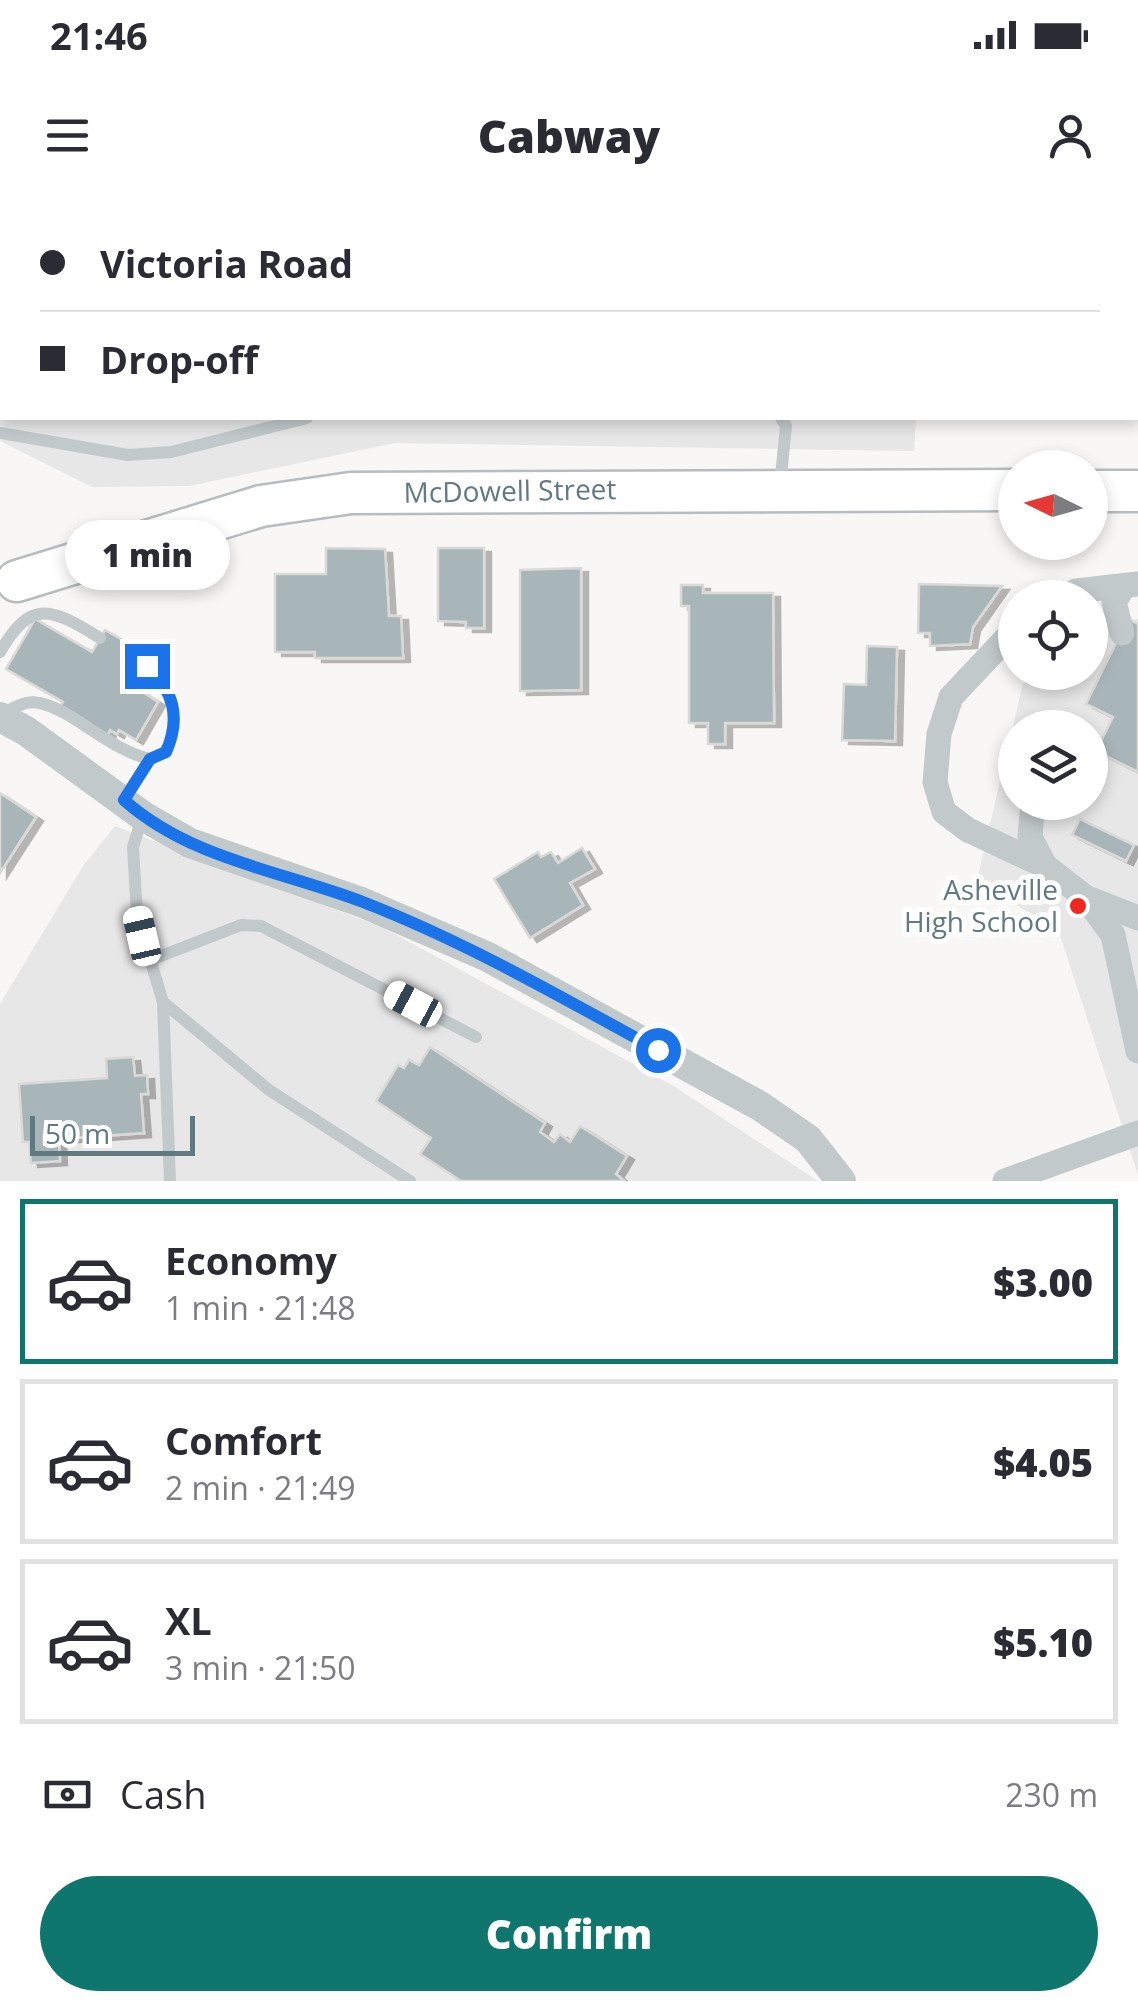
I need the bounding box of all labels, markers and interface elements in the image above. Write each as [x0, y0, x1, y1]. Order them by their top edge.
text: 21:46 [50, 9, 148, 61]
text: Cabway [478, 105, 660, 166]
icon: menu [40, 108, 95, 163]
icon: person [1043, 108, 1098, 163]
text: Victoria Road [100, 237, 353, 289]
text: Drop-off [100, 333, 258, 385]
north arrow [998, 450, 1108, 560]
map controls [998, 450, 1108, 820]
street label: McDowell Street [403, 469, 617, 511]
callout: 1 min [64, 521, 230, 591]
text: 1 min [102, 533, 193, 576]
button: locate [998, 580, 1108, 690]
route end [125, 644, 170, 689]
button: layers [998, 710, 1108, 820]
place label: Asheville High School [904, 870, 1058, 940]
marker: Asheville High School [1067, 895, 1089, 917]
car [121, 903, 163, 969]
car [379, 977, 447, 1031]
route start [636, 1028, 681, 1073]
scale bar [30, 1111, 195, 1156]
text: 50 m [45, 1114, 110, 1152]
text: Economy [165, 1234, 337, 1286]
icon: car [45, 1237, 135, 1327]
text: $3.00 [993, 1256, 1093, 1308]
text: 1 min · 21:48 [165, 1286, 356, 1329]
text: Comfort [165, 1414, 322, 1466]
icon: car [45, 1417, 135, 1507]
text: $4.05 [993, 1436, 1093, 1488]
text: 2 min · 21:49 [165, 1466, 356, 1509]
text: XL [165, 1594, 212, 1646]
icon: car [45, 1597, 135, 1687]
text: $5.10 [993, 1616, 1093, 1668]
text: 3 min · 21:50 [165, 1646, 356, 1689]
icon: cash [40, 1767, 95, 1822]
text: Cash [120, 1768, 206, 1820]
text: 230 m [1005, 1773, 1098, 1816]
button: Confirm [40, 1876, 1098, 1991]

